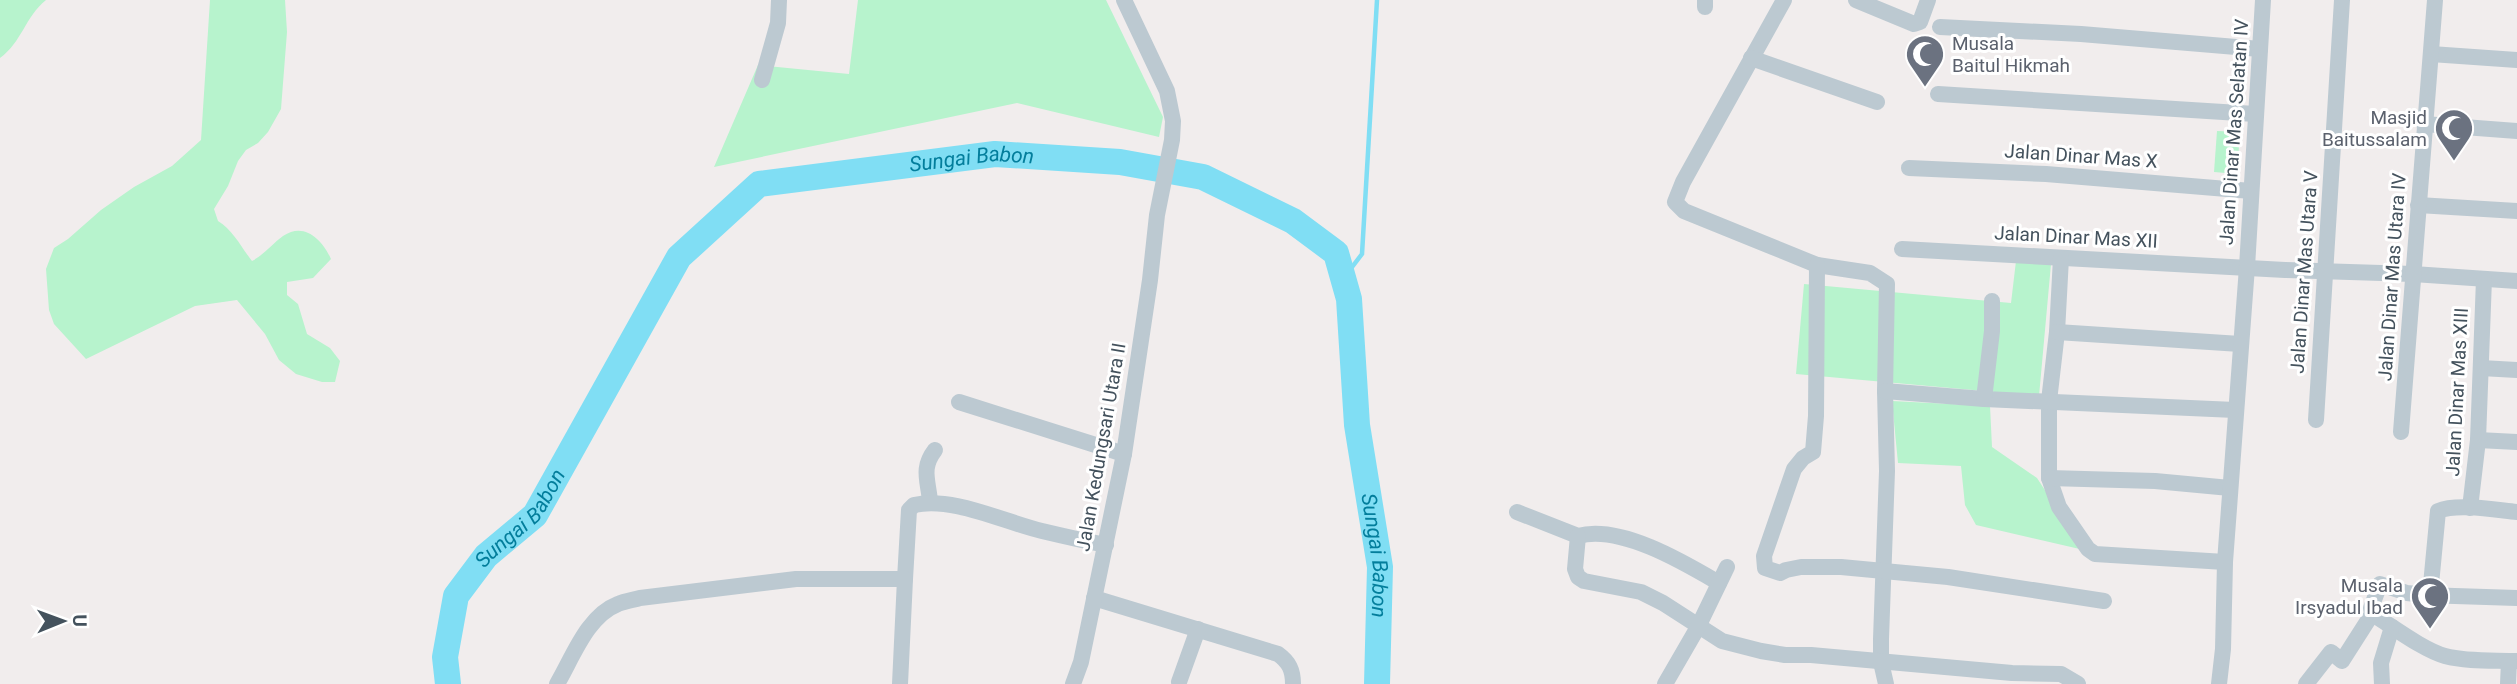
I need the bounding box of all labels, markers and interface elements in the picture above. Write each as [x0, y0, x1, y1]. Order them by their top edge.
street label: Jalan Dinar Mas Selatan IV [2215, 18, 2253, 246]
place label: Musala Baitul Hikmah [1952, 32, 2070, 77]
mosque icon: Musala Baitul Hikmah [1904, 33, 1946, 88]
place label: Masjid Baitussalam [2322, 106, 2427, 151]
mosque icon: Masjid Baitussalam [2433, 107, 2475, 162]
street label: Jalan Dinar Mas X [2004, 139, 2158, 173]
water label: Sungai Babon [908, 142, 1035, 177]
street label: Jalan Dinar Mas Utara V [2285, 170, 2323, 374]
street label: Jalan Dinar Mas Utara IV [2373, 172, 2411, 382]
street label: Jalan Dinar Mas XII [1994, 221, 2158, 253]
street label: Jalan Dinar Mas XIII [2441, 307, 2473, 477]
street label: Jalan Kedungsari Utara II [1071, 341, 1131, 553]
water label: Sungai Babon [470, 465, 570, 572]
water label: Sungai Babon [1356, 491, 1393, 618]
place label: Musala Irsyadul Ibad [2295, 574, 2403, 619]
mosque icon: Musala Irsyadul Ibad [2409, 575, 2451, 630]
north arrow [28, 586, 98, 656]
text: U [68, 614, 91, 627]

